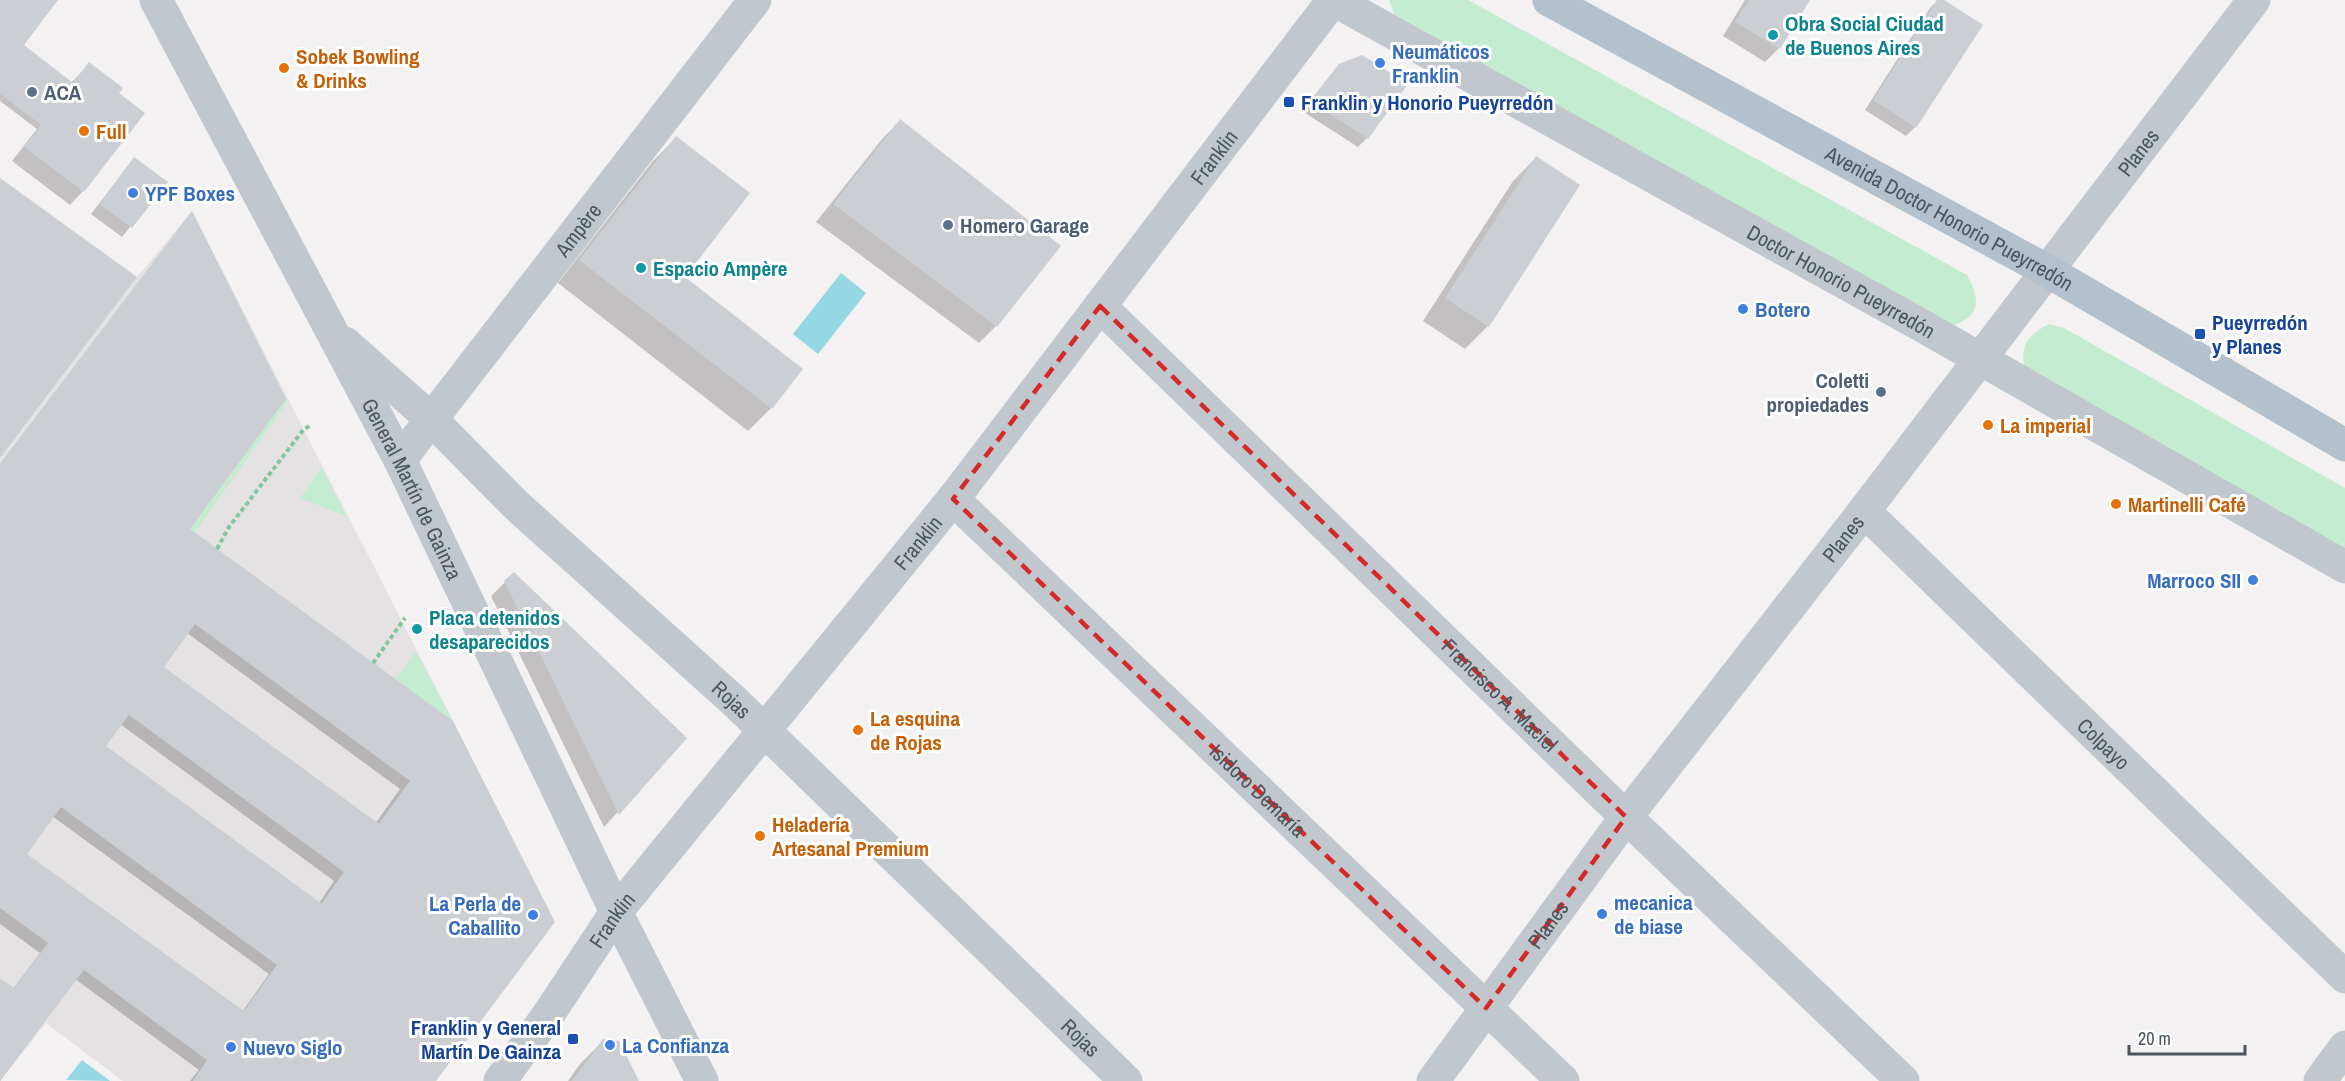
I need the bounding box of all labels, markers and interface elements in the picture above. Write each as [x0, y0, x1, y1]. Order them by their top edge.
place label: Obra Social Ciudad de Buenos Aires [1785, 9, 1944, 62]
marker: Obra Social Ciudad de Buenos Aires [1766, 28, 1780, 42]
place label: Neumáticos Franklin [1392, 37, 1490, 90]
place label: Sobek Bowling & Drinks [296, 42, 420, 95]
marker: Neumáticos Franklin [1373, 56, 1387, 70]
marker: Sobek Bowling & Drinks [277, 61, 291, 75]
place label: ACA [44, 78, 82, 107]
marker: ACA [25, 85, 39, 99]
place label: Franklin y Honorio Pueyrredón [1301, 88, 1554, 117]
marker: Franklin y Honorio Pueyrredón [1282, 95, 1296, 109]
place label: Full [96, 117, 127, 146]
street label: Planes [2110, 122, 2165, 182]
street label: Franklin [1183, 123, 1244, 191]
marker: Full [77, 124, 91, 138]
street label: Avenida Doctor Honorio Pueyrredón [1821, 141, 2077, 297]
place label: YPF Boxes [145, 179, 235, 208]
marker: YPF Boxes [126, 186, 140, 200]
street label: Ampère [547, 197, 608, 263]
place label: Homero Garage [960, 211, 1089, 240]
marker: Homero Garage [941, 218, 955, 232]
street label: Doctor Honorio Pueyrredón [1743, 220, 1939, 344]
place label: Espacio Ampère [653, 254, 787, 283]
marker: Espacio Ampère [634, 261, 648, 275]
place label: Botero [1755, 295, 1810, 324]
marker: Botero [1736, 302, 1750, 316]
place label: Pueyrredón y Planes [2212, 308, 2308, 361]
marker: Pueyrredón y Planes [2193, 327, 2207, 341]
place label: Coletti propiedades [1767, 366, 1869, 419]
marker: Coletti propiedades [1874, 385, 1888, 399]
street label: General Martín de Gainza [355, 393, 470, 585]
place label: La imperial [2000, 411, 2091, 440]
marker: La imperial [1981, 418, 1995, 432]
place label: Martinelli Café [2128, 490, 2246, 519]
marker: Martinelli Café [2109, 497, 2123, 511]
street label: Franklin [887, 509, 948, 576]
street label: Planes [1815, 509, 1870, 568]
place label: Marroco SII [2147, 566, 2241, 595]
marker: Marroco SII [2246, 573, 2260, 587]
place label: Placa detenidos desaparecidos [429, 603, 560, 656]
marker: Placa detenidos desaparecidos [410, 622, 424, 636]
street label: Francisco A. Maciel [1436, 632, 1565, 758]
street label: Rojas [706, 674, 758, 725]
place label: La esquina de Rojas [870, 704, 960, 757]
street label: Colpayo [2071, 711, 2137, 776]
marker: La esquina de Rojas [851, 723, 865, 737]
street label: Isidoro Demaría [1204, 737, 1313, 844]
place label: Heladería Artesanal Premium [772, 810, 929, 863]
marker: Heladería Artesanal Premium [753, 829, 767, 843]
street label: Franklin [582, 886, 641, 954]
place label: mecanica de biase [1614, 888, 1693, 941]
place label: La Perla de Caballito [429, 889, 521, 942]
street label: Planes [1520, 895, 1575, 954]
marker: mecanica de biase [1595, 907, 1609, 921]
marker: La Perla de Caballito [526, 908, 540, 922]
street label: Rojas [1055, 1012, 1107, 1063]
place label: Franklin y General Martín De Gainza [411, 1013, 561, 1066]
scale bar [2129, 1018, 2244, 1056]
text: 20 m [2138, 1026, 2171, 1051]
place label: La Confianza [622, 1031, 730, 1060]
marker: Franklin y General Martín De Gainza [566, 1032, 580, 1046]
place label: Nuevo Siglo [243, 1033, 343, 1062]
marker: La Confianza [603, 1038, 617, 1052]
marker: Nuevo Siglo [224, 1040, 238, 1054]

